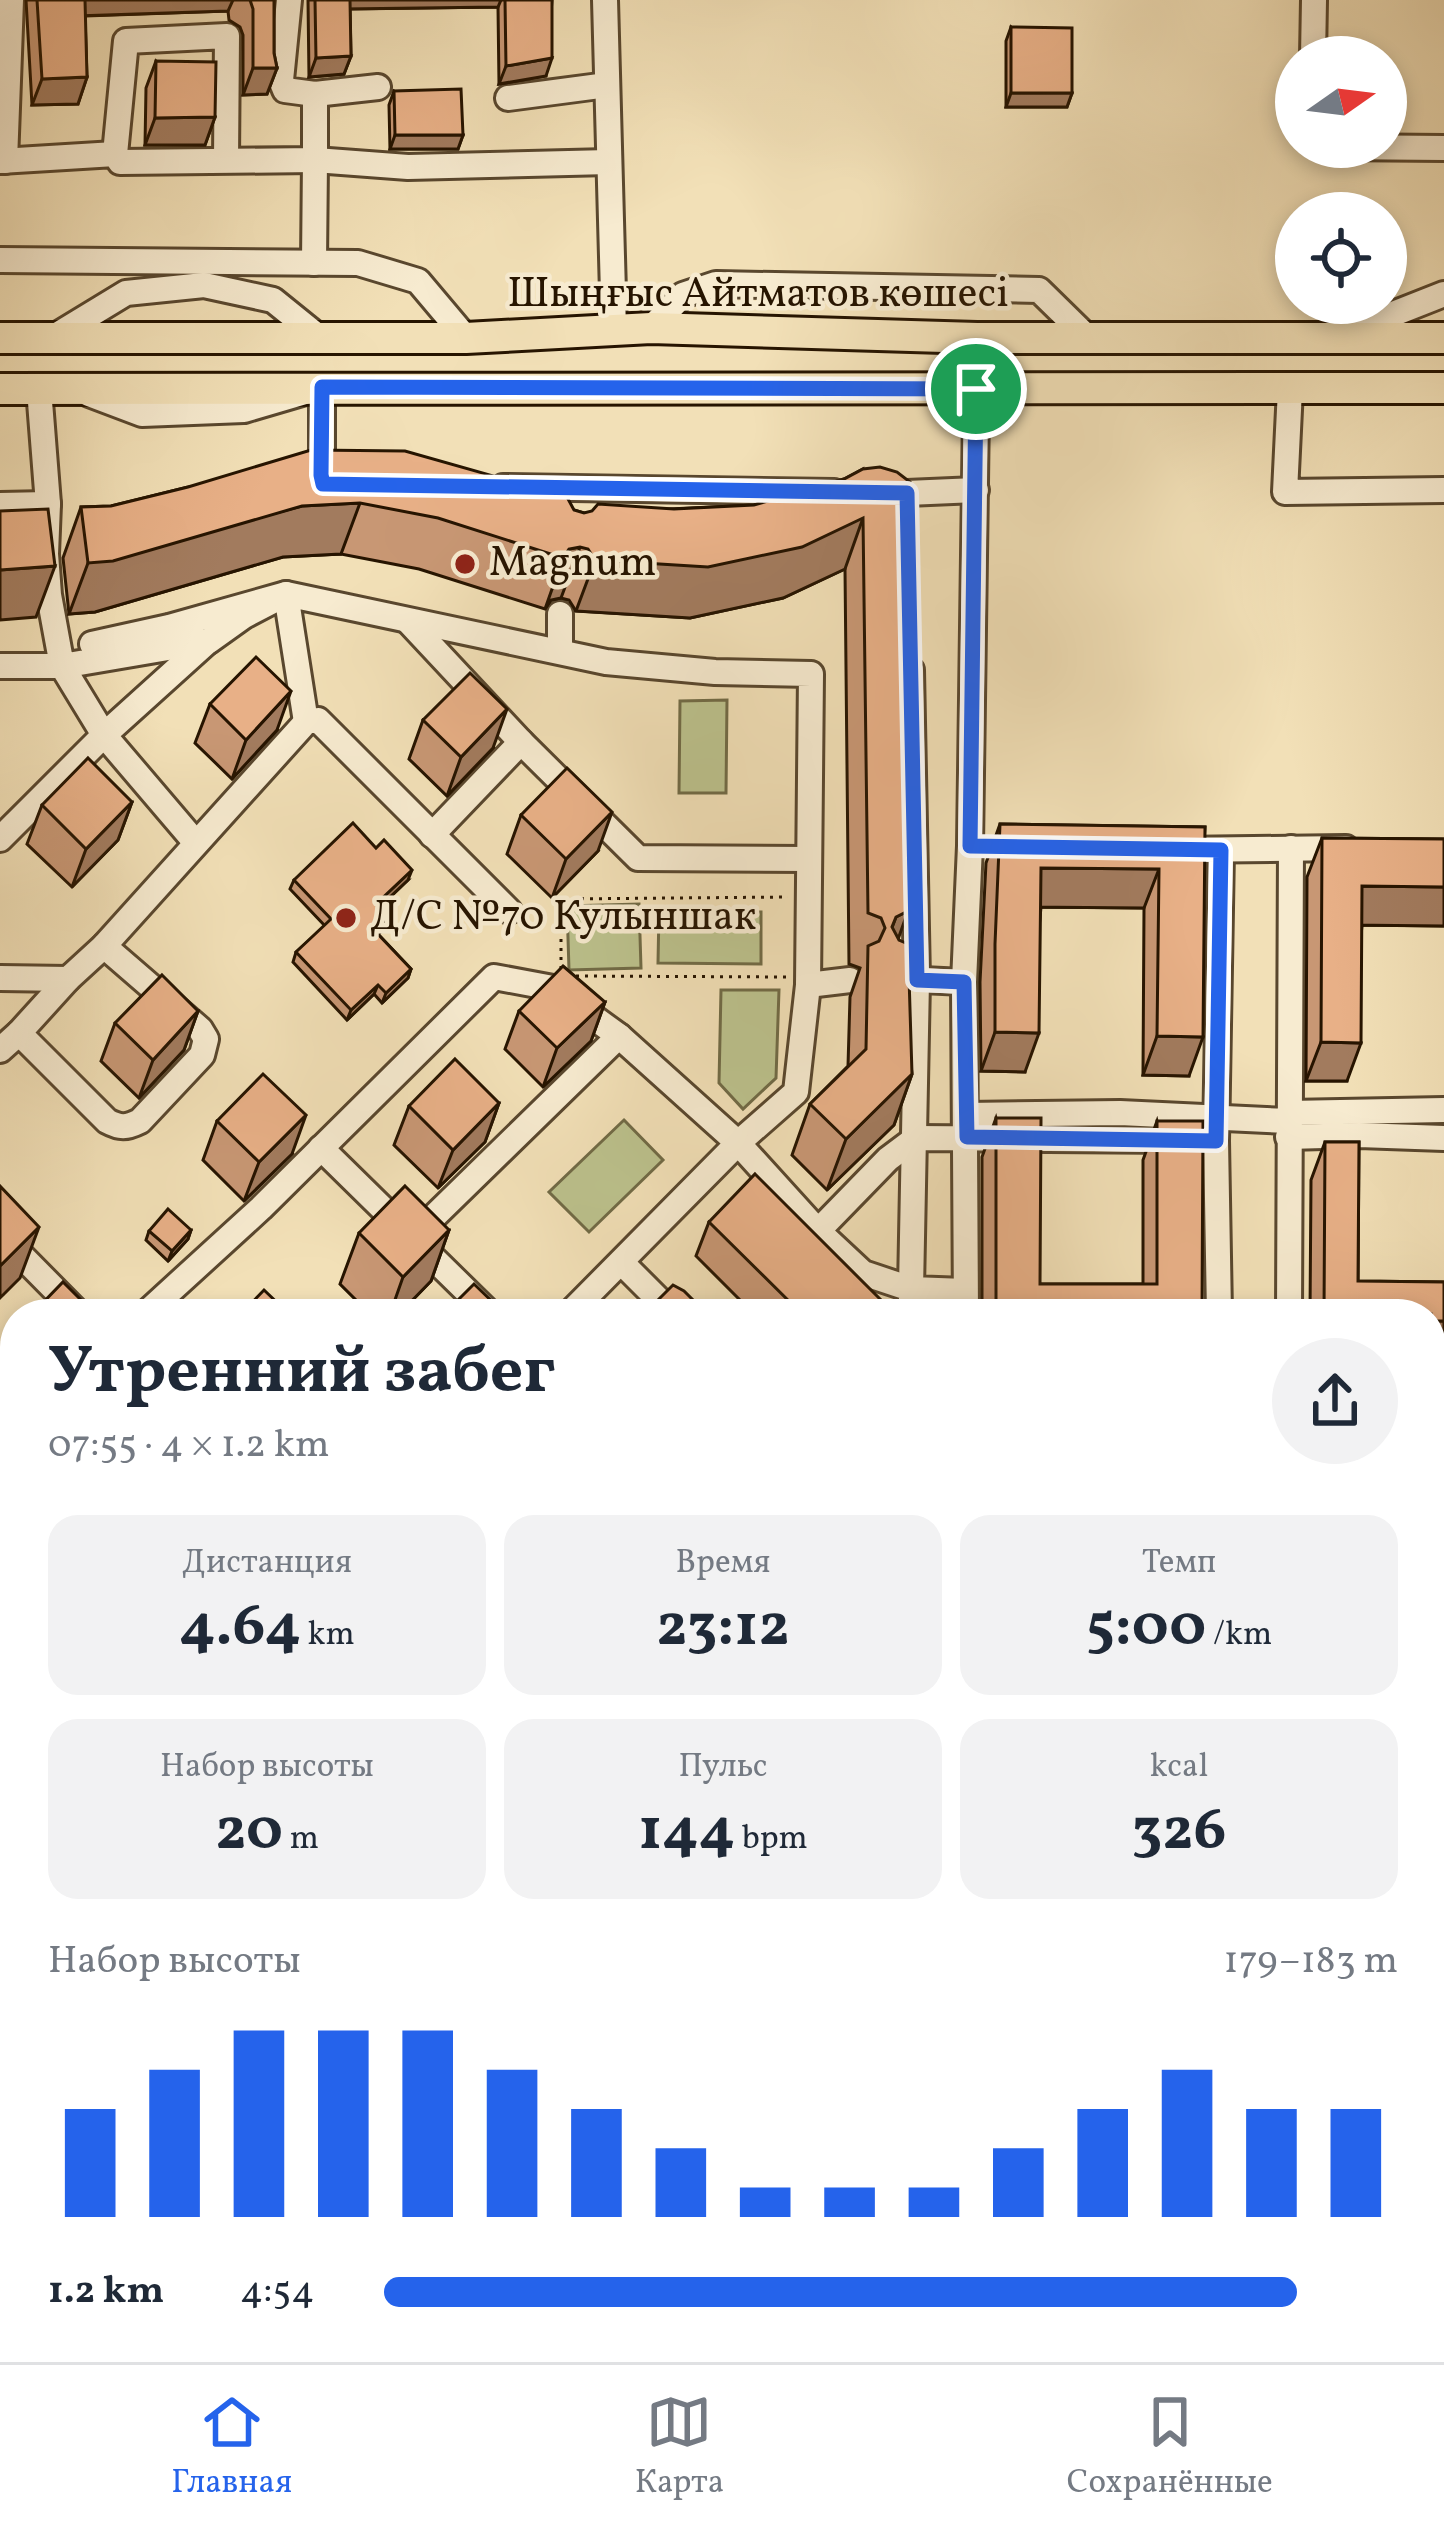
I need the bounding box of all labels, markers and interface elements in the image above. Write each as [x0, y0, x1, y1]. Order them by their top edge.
north arrow [1275, 36, 1407, 168]
map controls [1275, 36, 1407, 324]
button: locate [1275, 192, 1407, 324]
street label: Шыңғыс Айтматов көшесі [507, 266, 1009, 325]
pin [925, 338, 1027, 440]
icon: arrive [943, 356, 1009, 422]
place label: Magnum [489, 535, 656, 594]
marker: Magnum [452, 551, 478, 577]
place label: Д/С №70 Кулыншак [370, 889, 756, 948]
marker: Д/С №70 Кулыншак [333, 905, 359, 931]
text: Утренний забег [48, 1328, 555, 1420]
button: share [1272, 1338, 1398, 1464]
text: 07:55 · 4 × 1.2 km [48, 1419, 330, 1473]
text: Дистанция [182, 1541, 352, 1587]
text: Время [676, 1541, 770, 1587]
text: Темп [1142, 1541, 1216, 1587]
text: 4.64 [179, 1587, 301, 1670]
text: 23:12 [656, 1587, 790, 1670]
text: 5:00 [1086, 1587, 1206, 1670]
text: km [301, 1613, 355, 1659]
text: /km [1206, 1613, 1272, 1659]
text: Набор высоты [160, 1745, 374, 1791]
text: Пульс [678, 1745, 768, 1791]
text: kcal [1150, 1745, 1208, 1791]
text: 20 [215, 1791, 283, 1874]
text: 144 [638, 1791, 735, 1874]
text: 326 [1132, 1791, 1226, 1874]
text: m [283, 1817, 319, 1863]
text: bpm [735, 1817, 808, 1863]
text: Набор высоты [48, 1935, 301, 1989]
text: 179–183 m [1224, 1935, 1398, 1989]
text: 1.2 km [48, 2265, 164, 2319]
text: 4:54 [240, 2265, 315, 2319]
tab: Главная [171, 2389, 292, 2507]
tab: Карта [635, 2389, 724, 2507]
tab: Сохранённые [1067, 2389, 1273, 2507]

